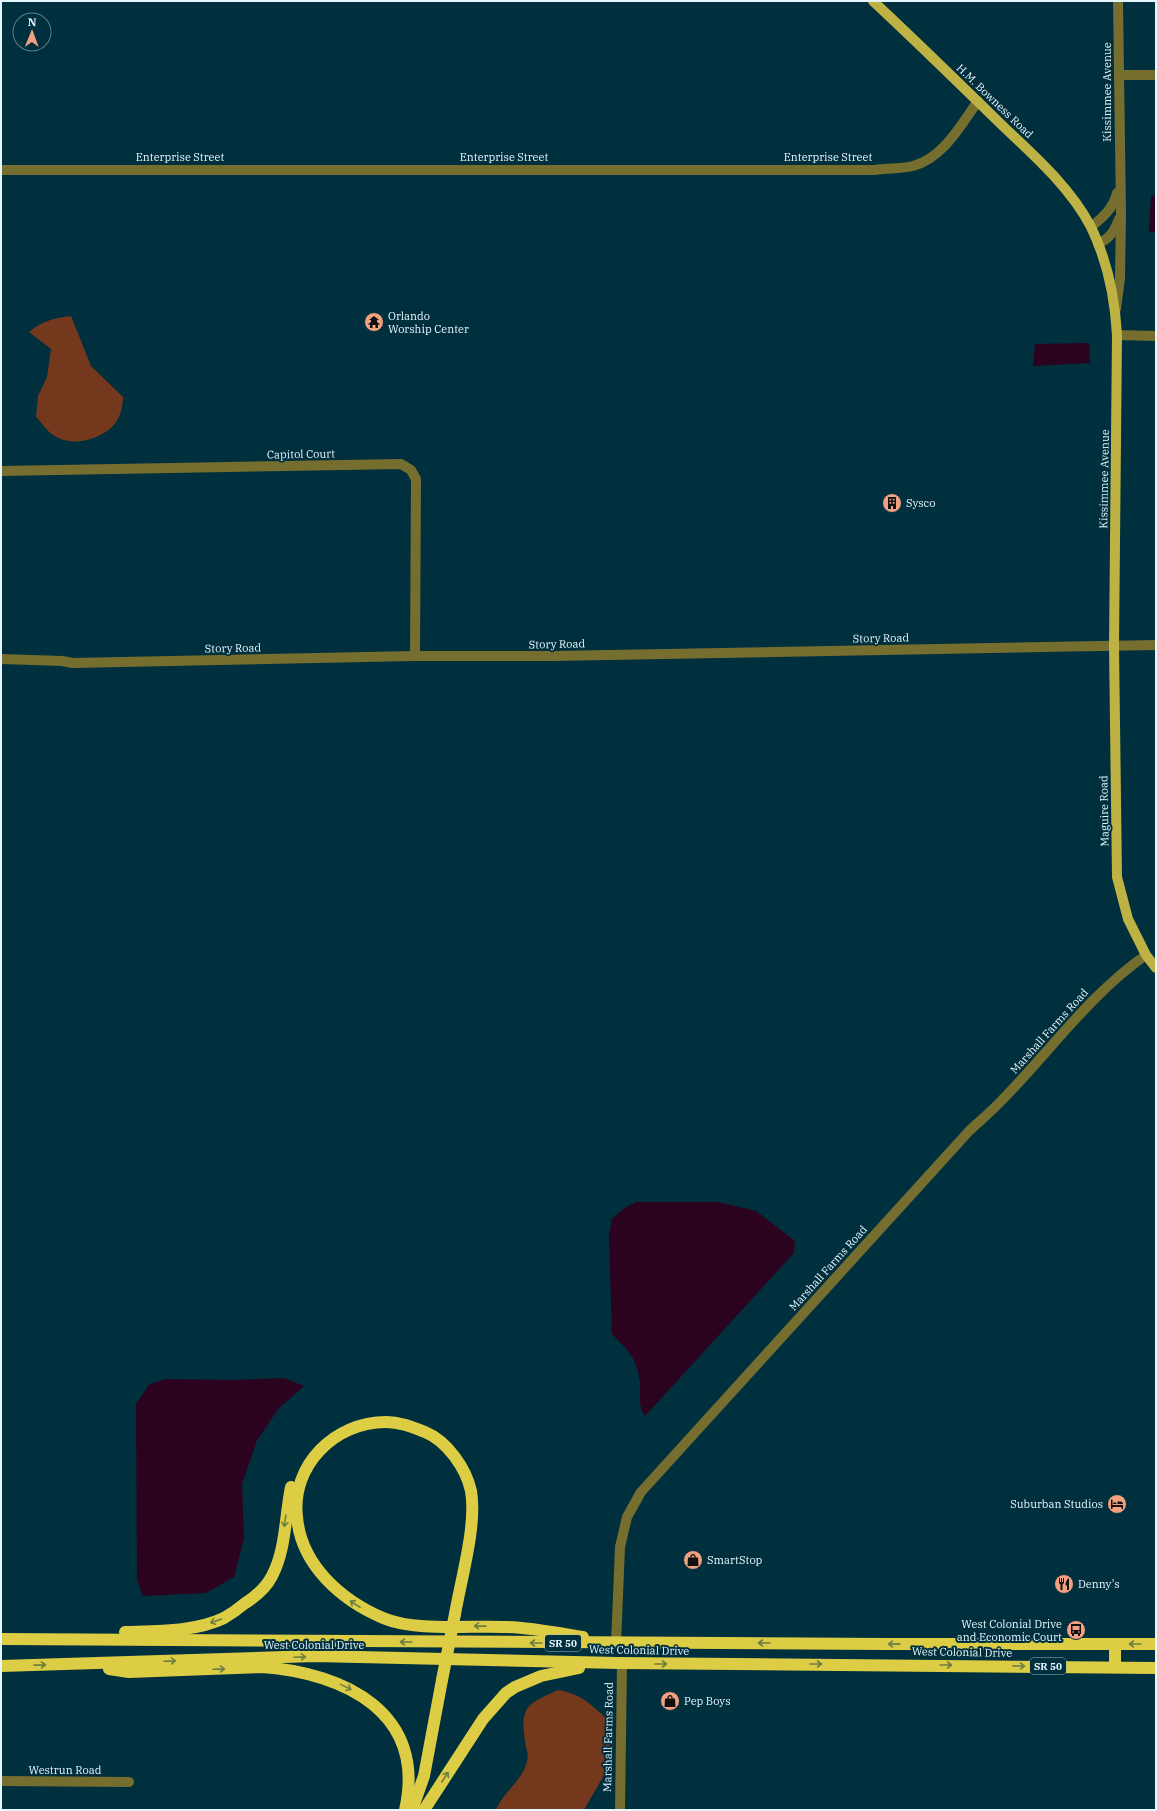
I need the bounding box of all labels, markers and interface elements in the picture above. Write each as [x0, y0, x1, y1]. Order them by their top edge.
north arrow [12, 12, 52, 52]
text: N [28, 15, 37, 29]
street label: Kissimmee Avenue [1100, 42, 1114, 142]
street label: H.M. Bowness Road [954, 61, 1036, 141]
street label: Enterprise Street [136, 150, 224, 164]
street label: Enterprise Street [460, 150, 548, 164]
street label: Enterprise Street [784, 150, 872, 164]
place label: Orlando Worship Center [388, 309, 469, 336]
temple icon: Orlando Worship Center [363, 311, 385, 333]
street label: Kissimmee Avenue [1096, 429, 1112, 529]
street label: Capitol Court [267, 446, 335, 462]
building icon: Sysco [881, 492, 903, 514]
place label: Sysco [906, 496, 935, 510]
street label: Story Road [853, 631, 910, 645]
street label: Story Road [529, 637, 586, 651]
street label: Story Road [205, 641, 262, 655]
street label: Maguire Road [1096, 775, 1112, 847]
street label: Marshall Farms Road [1007, 985, 1091, 1076]
street label: Marshall Farms Road [786, 1222, 870, 1313]
hotel icon: Suburban Studios [1106, 1493, 1128, 1515]
place label: Suburban Studios [1010, 1497, 1103, 1511]
one-way arrow [281, 1514, 289, 1527]
shop icon: SmartStop [682, 1549, 704, 1571]
place label: SmartStop [707, 1553, 763, 1567]
restaurant icon: Denny's [1053, 1573, 1075, 1595]
place label: Denny's [1078, 1577, 1120, 1591]
one-way arrow [349, 1599, 361, 1607]
one-way arrow [211, 1617, 223, 1625]
place label: West Colonial Drive and Economic Court [957, 1617, 1062, 1644]
bus stop icon: West Colonial Drive and Economic Court [1065, 1619, 1087, 1641]
one-way arrow [474, 1622, 487, 1630]
road number: SR 50 [545, 1635, 581, 1651]
street label: West Colonial Drive [264, 1638, 364, 1652]
one-way arrow [400, 1638, 413, 1646]
one-way arrow [530, 1639, 543, 1646]
one-way arrow [758, 1639, 771, 1647]
one-way arrow [888, 1640, 901, 1648]
one-way arrow [1129, 1640, 1142, 1648]
street label: West Colonial Drive [589, 1642, 690, 1658]
street label: West Colonial Drive [912, 1644, 1013, 1660]
one-way arrow [293, 1653, 306, 1660]
one-way arrow [163, 1657, 176, 1665]
road number: SR 50 [1030, 1658, 1066, 1674]
one-way arrow [654, 1660, 667, 1668]
one-way arrow [809, 1660, 822, 1668]
one-way arrow [33, 1661, 46, 1669]
one-way arrow [939, 1661, 952, 1669]
one-way arrow [1012, 1662, 1025, 1670]
one-way arrow [212, 1665, 225, 1673]
street label: Marshall Farms Road [600, 1682, 616, 1792]
one-way arrow [339, 1684, 351, 1691]
shop icon: Pep Boys [659, 1690, 681, 1712]
place label: Pep Boys [684, 1694, 731, 1708]
street label: Westrun Road [29, 1763, 102, 1777]
one-way arrow [442, 1771, 450, 1783]

